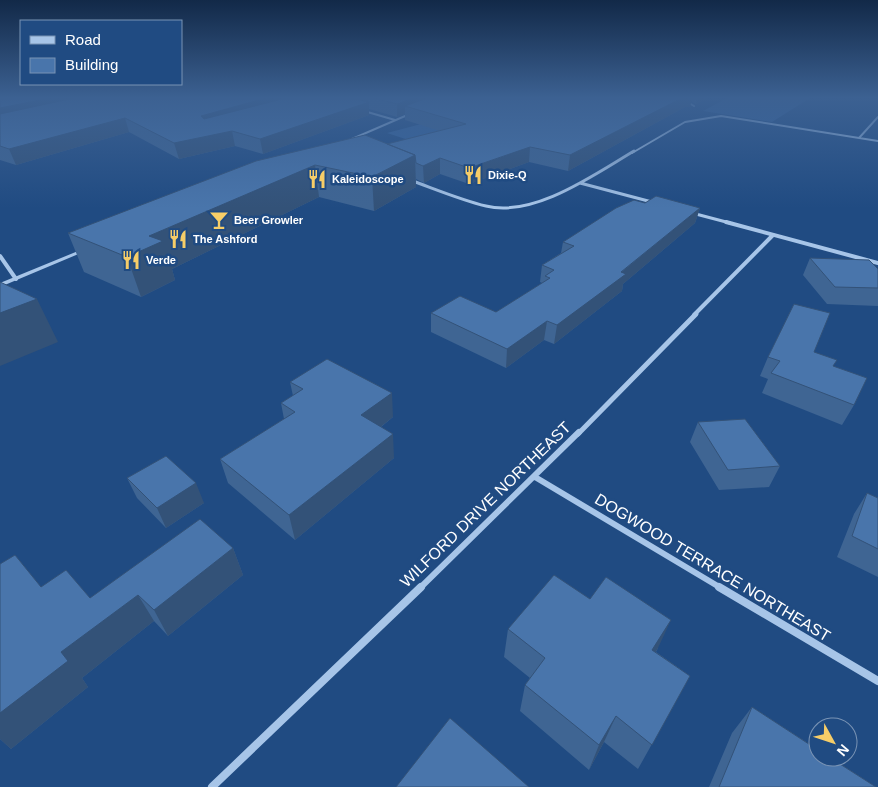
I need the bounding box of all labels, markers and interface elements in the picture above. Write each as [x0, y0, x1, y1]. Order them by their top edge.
legend [20, 20, 182, 85]
text: Road [65, 31, 101, 48]
text: Building [65, 56, 118, 73]
restaurant icon: Dixie-Q [462, 164, 484, 186]
restaurant icon: Kaleidoscope [306, 168, 328, 190]
place label: Dixie-Q [488, 169, 527, 181]
place label: Kaleidoscope [332, 173, 404, 185]
bar icon: Beer Growler [208, 209, 230, 231]
place label: Beer Growler [234, 214, 304, 226]
restaurant icon: The Ashford [167, 228, 189, 250]
place label: The Ashford [193, 233, 257, 245]
restaurant icon: Verde [120, 249, 142, 271]
place label: Verde [146, 254, 176, 266]
street label: WILFORD DRIVE NORTHEAST [397, 418, 574, 590]
street label: DOGWOOD TERRACE NORTHEAST [592, 490, 834, 645]
north arrow [808, 717, 858, 767]
text: N [834, 741, 852, 759]

